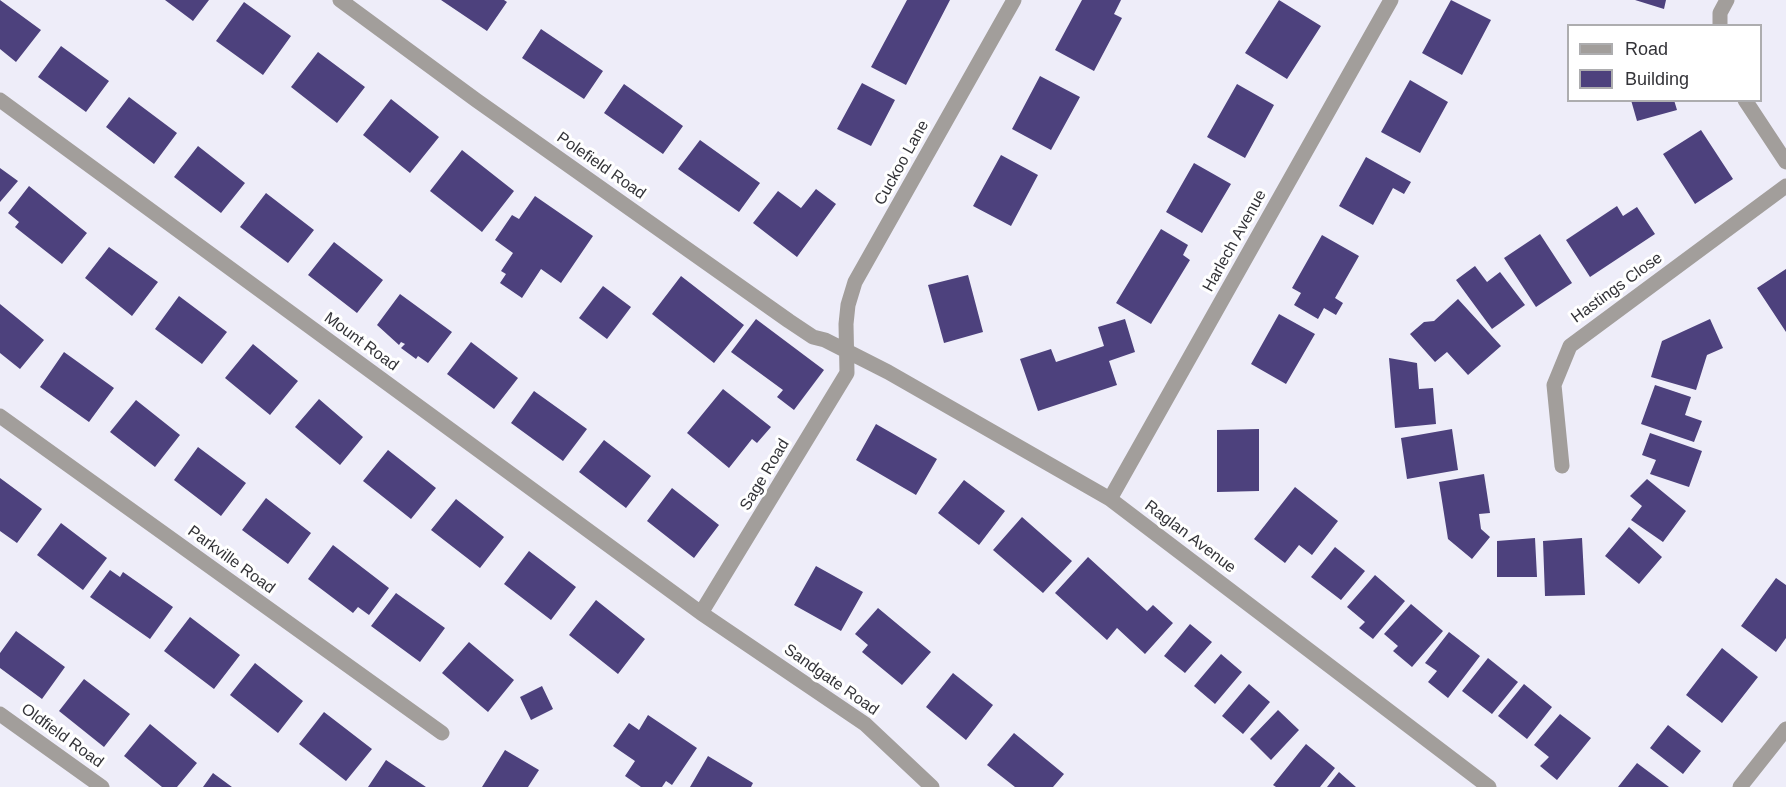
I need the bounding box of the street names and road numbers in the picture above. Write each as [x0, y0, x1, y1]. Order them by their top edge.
street label: Cuckoo Lane [871, 117, 933, 209]
street label: Polefield Road [553, 128, 649, 204]
street label: Harlech Avenue [1199, 187, 1271, 295]
street label: Hastings Close [1568, 249, 1666, 327]
street label: Mount Road [320, 309, 402, 375]
street label: Sage Road [736, 436, 794, 514]
street label: Raglan Avenue [1141, 496, 1239, 578]
street label: Parkville Road [184, 522, 278, 598]
street label: Sandgate Road [780, 640, 882, 720]
street label: Oldfield Road [17, 700, 107, 772]

